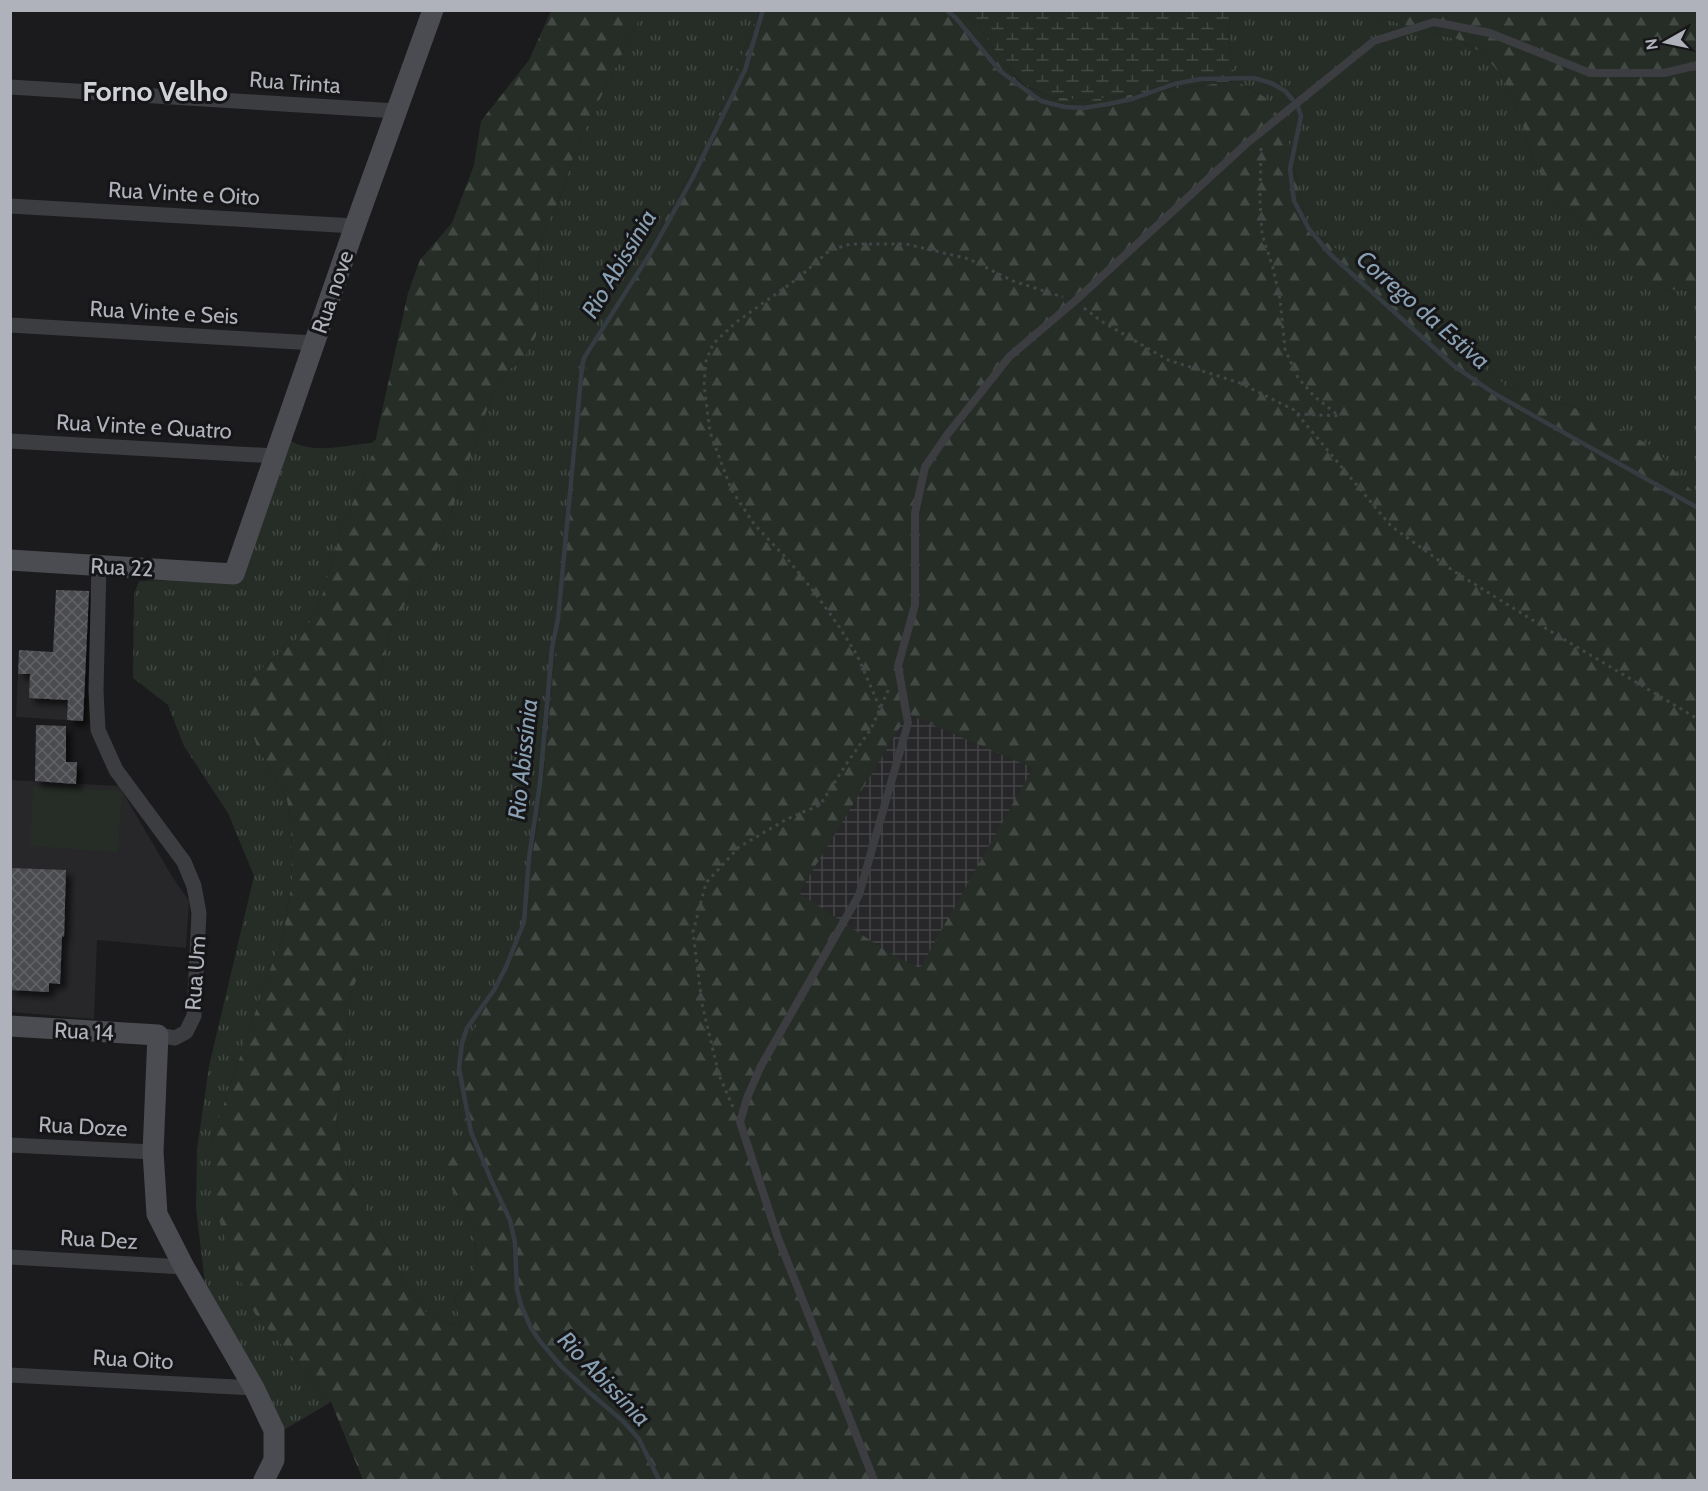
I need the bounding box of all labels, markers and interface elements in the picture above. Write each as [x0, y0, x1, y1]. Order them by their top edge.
north arrow [1636, 12, 1696, 72]
text: N [1641, 37, 1662, 51]
street label: Rua Trinta [248, 66, 342, 99]
district label: Forno Velho [82, 74, 228, 108]
street label: Rua Vinte e Oito [107, 176, 260, 211]
water label: Rio Abissínia [575, 204, 662, 323]
water label: Corrego da Estiva [1351, 244, 1496, 375]
street label: Rua nove [306, 247, 359, 337]
street label: Rua Vinte e Seis [89, 295, 239, 330]
street label: Rua Vinte e Quatro [55, 408, 232, 445]
street label: Rua 22 [90, 552, 154, 583]
water label: Rio Abissínia [502, 697, 543, 821]
street label: Rua Um [179, 935, 212, 1011]
street label: Rua 14 [53, 1016, 115, 1047]
street label: Rua Doze [38, 1111, 128, 1142]
street label: Rua Dez [60, 1224, 138, 1255]
water label: Rio Abissínia [552, 1325, 657, 1432]
street label: Rua Oito [92, 1344, 174, 1375]

